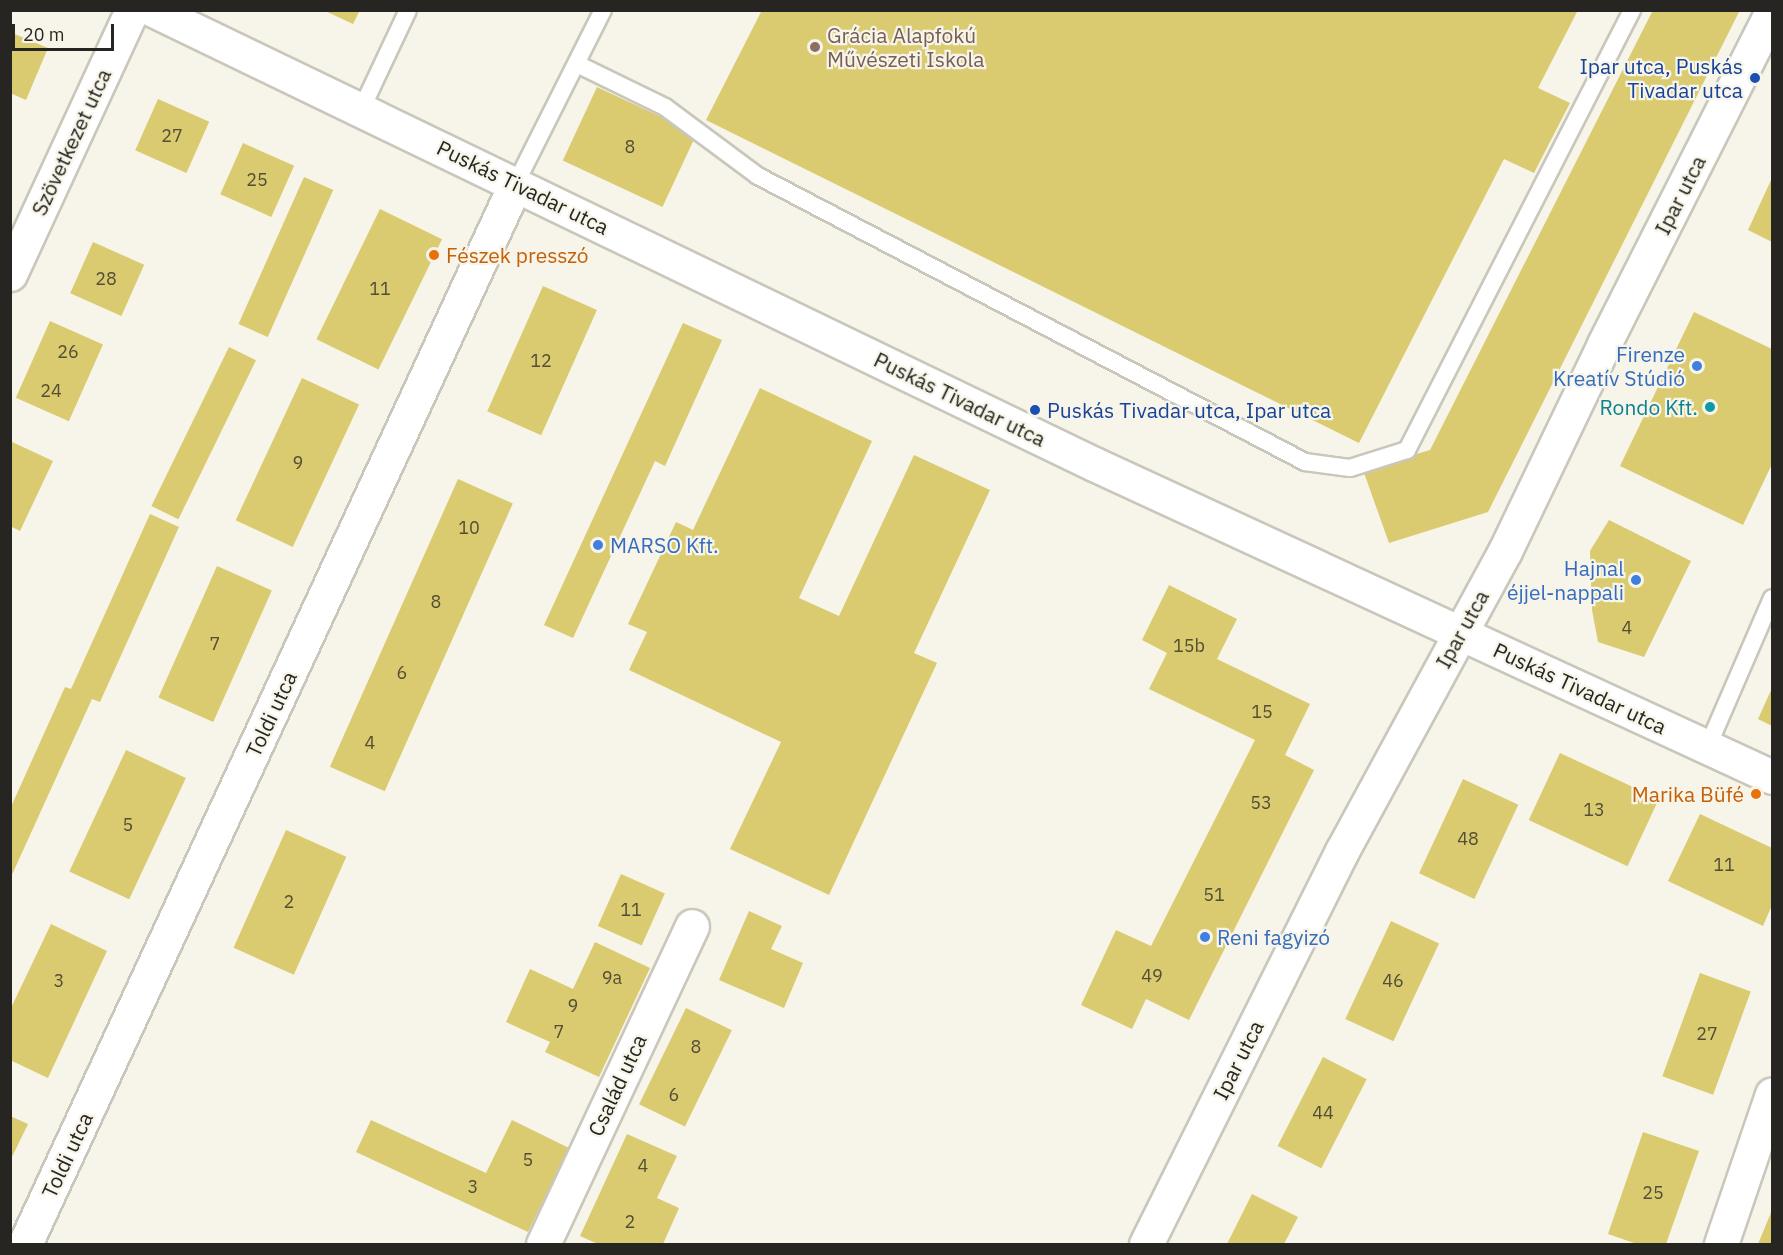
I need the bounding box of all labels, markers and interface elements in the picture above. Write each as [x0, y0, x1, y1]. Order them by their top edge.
scale bar [15, 12, 117, 50]
place label: Grácia Alapfokú Művészeti Iskola [827, 22, 984, 72]
text: 20 m [23, 23, 65, 46]
marker: Grácia Alapfokú Művészeti Iskola [808, 40, 822, 54]
place label: Ipar utca, Puskás Tivadar utca [1579, 53, 1743, 103]
street label: Szövetkezet utca [26, 65, 116, 219]
marker: Ipar utca, Puskás Tivadar utca [1748, 71, 1762, 85]
house number: 27 [161, 125, 183, 147]
street label: Puskás Tivadar utca [433, 134, 613, 240]
house number: 8 [625, 136, 635, 158]
street label: Ipar utca [1649, 151, 1711, 239]
house number: 25 [246, 169, 268, 191]
place label: Fészek presszó [446, 242, 589, 268]
marker: Fészek presszó [427, 248, 441, 262]
house number: 28 [95, 268, 117, 290]
house number: 11 [369, 278, 391, 300]
house number: 26 [57, 341, 79, 363]
place label: Firenze Kreatív Stúdió [1553, 341, 1685, 391]
street label: Puskás Tivadar utca [870, 346, 1050, 452]
house number: 12 [530, 350, 552, 372]
marker: Firenze Kreatív Stúdió [1690, 359, 1704, 373]
house number: 24 [40, 380, 62, 402]
place label: Rondo Kft. [1600, 394, 1698, 420]
place label: Puskás Tivadar utca, Ipar utca [1047, 397, 1331, 423]
marker: Rondo Kft. [1703, 400, 1717, 414]
marker: Puskás Tivadar utca, Ipar utca [1028, 403, 1042, 417]
house number: 9 [293, 452, 303, 474]
house number: 10 [458, 517, 480, 539]
place label: MARSO Kft. [610, 532, 719, 558]
marker: MARSO Kft. [591, 538, 605, 552]
place label: Hajnal éjjel-nappali [1507, 555, 1624, 605]
marker: Hajnal éjjel-nappali [1629, 573, 1643, 587]
street label: Ipar utca [1430, 586, 1494, 672]
house number: 8 [431, 591, 441, 613]
house number: 4 [1622, 617, 1632, 639]
house number: 7 [210, 633, 220, 655]
house number: 15b [1173, 635, 1205, 657]
street label: Puskás Tivadar utca [1490, 637, 1670, 739]
house number: 6 [397, 662, 407, 684]
street label: Toldi utca [240, 667, 302, 761]
house number: 15 [1251, 701, 1273, 723]
house number: 4 [365, 732, 375, 754]
place label: Marika Büfé [1632, 781, 1744, 807]
marker: Marika Büfé [1749, 787, 1763, 801]
house number: 53 [1250, 792, 1272, 814]
house number: 13 [1583, 799, 1605, 821]
house number: 5 [123, 814, 133, 836]
house number: 48 [1457, 828, 1479, 850]
house number: 11 [1713, 854, 1735, 876]
house number: 51 [1203, 884, 1225, 906]
house number: 2 [284, 891, 294, 913]
house number: 11 [620, 899, 642, 921]
place label: Reni fagyizó [1217, 924, 1330, 950]
marker: Reni fagyizó [1198, 930, 1212, 944]
house number: 49 [1141, 965, 1163, 987]
house number: 9a [602, 967, 622, 989]
house number: 3 [54, 970, 64, 992]
house number: 46 [1382, 970, 1404, 992]
house number: 9 [568, 995, 578, 1017]
street label: Ipar utca [1207, 1016, 1269, 1104]
house number: 7 [554, 1021, 564, 1043]
house number: 27 [1696, 1023, 1718, 1045]
street label: Család utca [582, 1030, 652, 1140]
house number: 8 [691, 1036, 701, 1058]
house number: 6 [669, 1084, 679, 1106]
house number: 44 [1312, 1102, 1334, 1124]
street label: Toldi utca [36, 1108, 98, 1202]
house number: 5 [523, 1149, 533, 1171]
house number: 4 [638, 1155, 648, 1177]
house number: 3 [468, 1176, 478, 1198]
house number: 25 [1642, 1182, 1664, 1204]
house number: 2 [625, 1211, 635, 1233]

